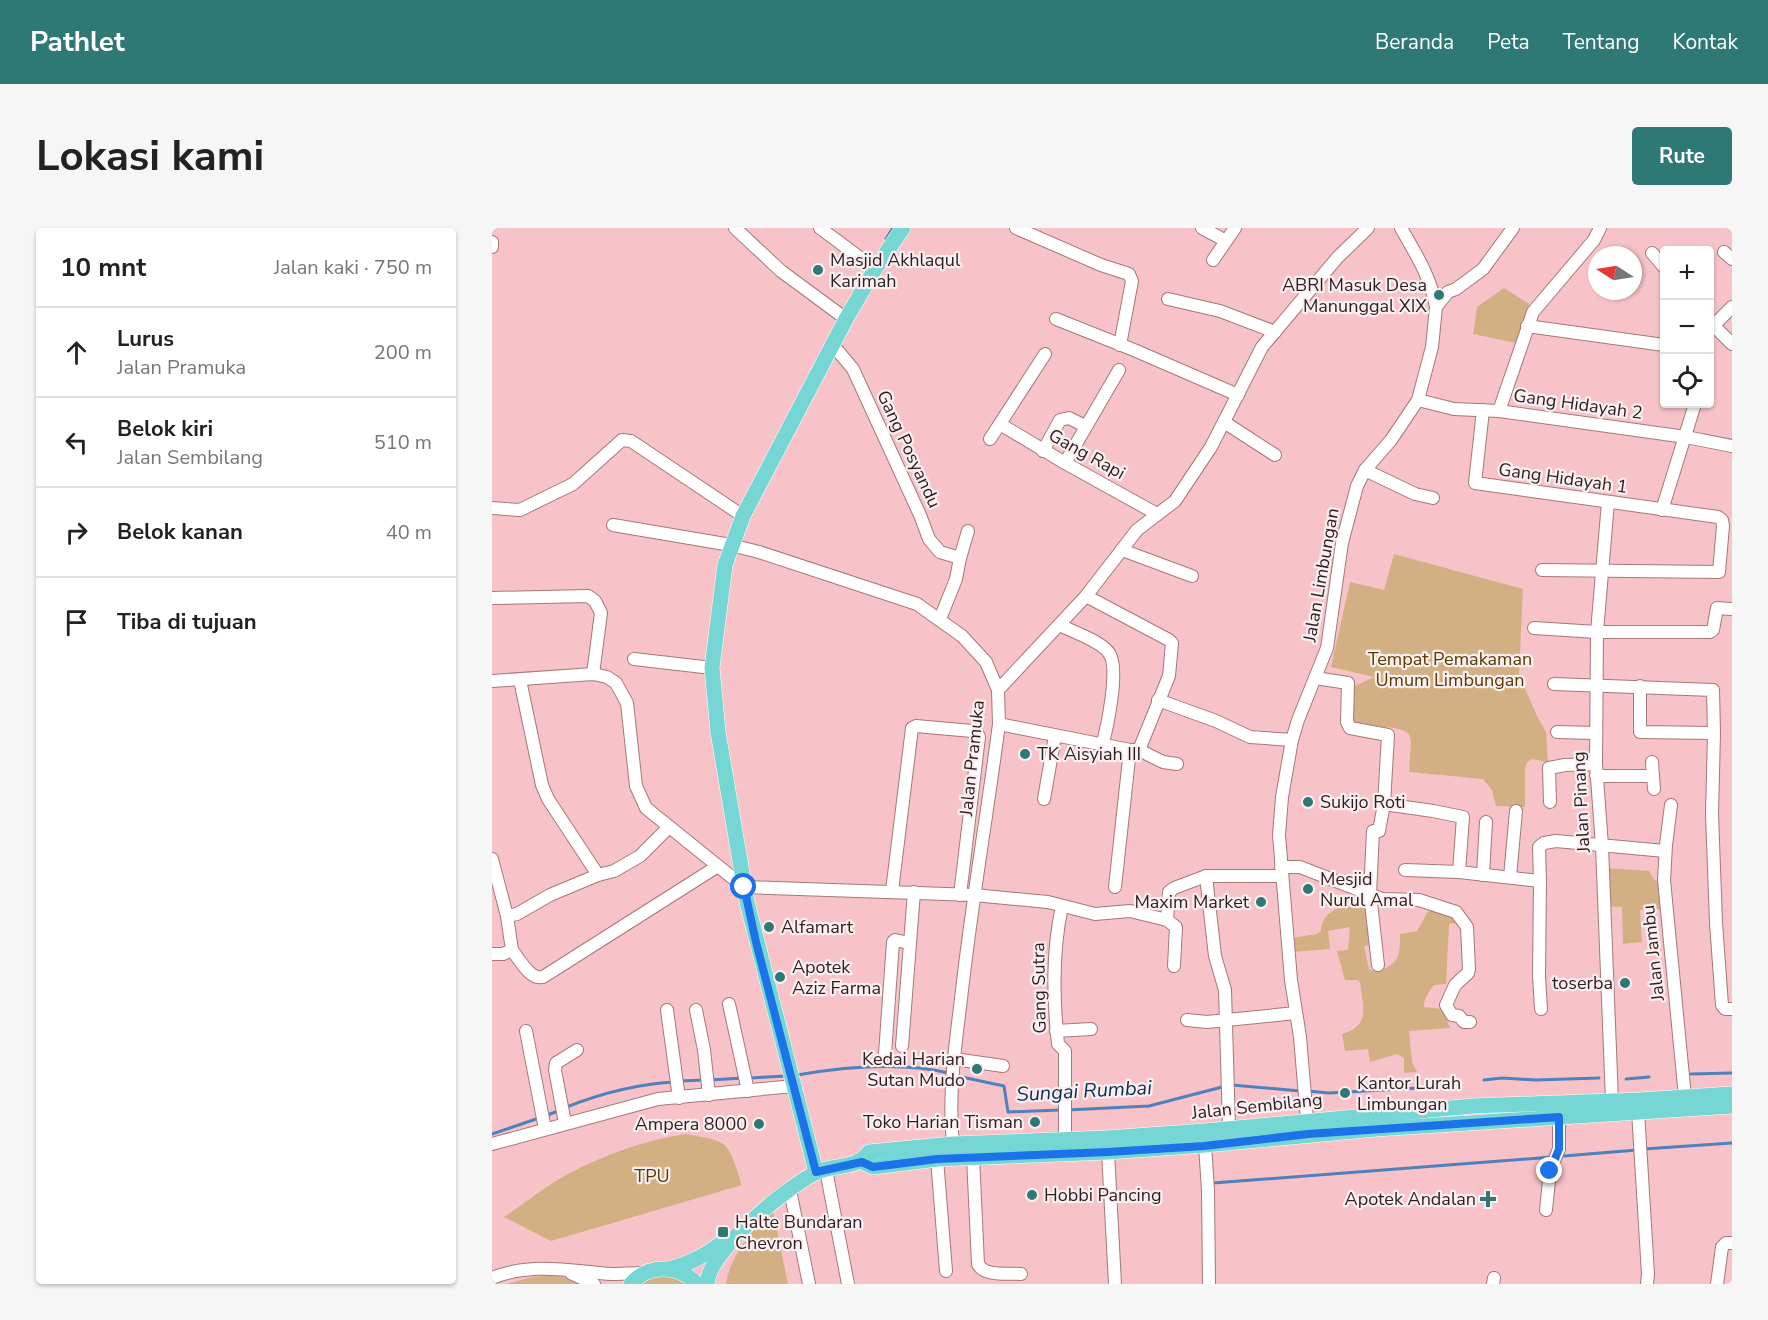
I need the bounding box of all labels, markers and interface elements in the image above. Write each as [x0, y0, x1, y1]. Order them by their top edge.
text: Pathlet [30, 23, 125, 61]
text: Beranda [1375, 28, 1454, 56]
text: Peta [1487, 28, 1530, 56]
text: Tentang [1563, 28, 1640, 56]
text: Kontak [1673, 28, 1738, 56]
button: Rute [1632, 127, 1732, 185]
text: Lokasi kami [36, 128, 264, 185]
north arrow [1588, 246, 1642, 300]
map controls [1660, 246, 1714, 408]
button: + [1660, 246, 1714, 300]
place label: Masjid Akhlaqul Karimah [830, 248, 961, 293]
text: 10 mnt [60, 250, 146, 285]
text: Jalan kaki · 750 m [274, 254, 432, 281]
marker: Masjid Akhlaqul Karimah [811, 263, 825, 277]
place label: ABRI Masuk Desa Manunggal XIX [1282, 273, 1427, 318]
marker: ABRI Masuk Desa Manunggal XIX [1432, 288, 1446, 302]
button: − [1660, 300, 1714, 354]
text: Lurus [117, 324, 174, 354]
icon: ahead [60, 336, 93, 369]
text: 200 m [374, 339, 432, 366]
text: Jalan Pramuka [117, 354, 246, 381]
button: locate [1660, 354, 1714, 408]
street label: Gang Hidayah 2 [1512, 383, 1644, 425]
street label: Gang Posyandu [871, 386, 947, 512]
text: Belok kiri [117, 414, 213, 444]
street label: Gang Rapi [1044, 423, 1130, 485]
icon: left [60, 426, 93, 459]
text: 510 m [374, 429, 432, 456]
text: Jalan Sembilang [117, 444, 263, 471]
street label: Gang Hidayah 1 [1497, 457, 1629, 499]
street label: Jalan Limbungan [1297, 506, 1345, 645]
icon: right [60, 516, 93, 549]
text: Belok kanan [117, 517, 243, 547]
text: 40 m [386, 519, 432, 546]
icon: arrive [60, 606, 93, 639]
text: Tiba di tujuan [117, 607, 257, 637]
park label: Tempat Pemakaman Umum Limbungan [1368, 647, 1532, 692]
street label: Jalan Pramuka [954, 699, 990, 818]
place label: TK Aisyiah III [1037, 742, 1141, 766]
marker: TK Aisyiah III [1018, 747, 1032, 761]
street label: Jalan Pinang [1566, 751, 1596, 854]
place label: Sukijo Roti [1320, 790, 1405, 814]
marker: Sukijo Roti [1301, 795, 1315, 809]
place label: Mesjid Nurul Amal [1320, 867, 1414, 912]
route start [730, 873, 756, 899]
marker: Mesjid Nurul Amal [1301, 882, 1315, 896]
place label: Maxim Market [1134, 890, 1250, 914]
marker: Maxim Market [1254, 895, 1268, 909]
street label: Jalan Jambu [1636, 904, 1670, 1003]
place label: Alfamart [781, 915, 854, 939]
marker: Alfamart [762, 920, 776, 934]
street label: Gang Sutra [1026, 942, 1052, 1034]
place label: Apotek Aziz Farma [792, 955, 881, 1000]
marker: Apotek Aziz Farma [773, 970, 787, 984]
place label: toserba [1552, 971, 1613, 995]
marker: toserba [1618, 976, 1632, 990]
place label: Kedai Harian Sutan Mudo [862, 1047, 965, 1092]
marker: Kedai Harian Sutan Mudo [970, 1062, 984, 1076]
place label: Kantor Lurah Limbungan [1357, 1071, 1461, 1116]
water label: Sungai Rumbai [1016, 1074, 1153, 1108]
marker: Kantor Lurah Limbungan [1338, 1086, 1352, 1100]
street label: Jalan Sembilang [1189, 1087, 1324, 1125]
place label: Toko Harian Tisman [863, 1110, 1023, 1134]
place label: Ampera 8000 [635, 1112, 747, 1136]
marker: Toko Harian Tisman [1028, 1115, 1042, 1129]
marker: Ampera 8000 [752, 1117, 766, 1131]
route end [1536, 1157, 1562, 1183]
park label: TPU [634, 1164, 670, 1188]
place label: Hobbi Pancing [1044, 1183, 1162, 1207]
place label: Apotek Andalan [1345, 1187, 1476, 1211]
marker: Hobbi Pancing [1025, 1188, 1039, 1202]
marker: Apotek Andalan [1481, 1192, 1495, 1206]
place label: Halte Bundaran Chevron [735, 1210, 862, 1255]
marker: Halte Bundaran Chevron [716, 1225, 730, 1239]

